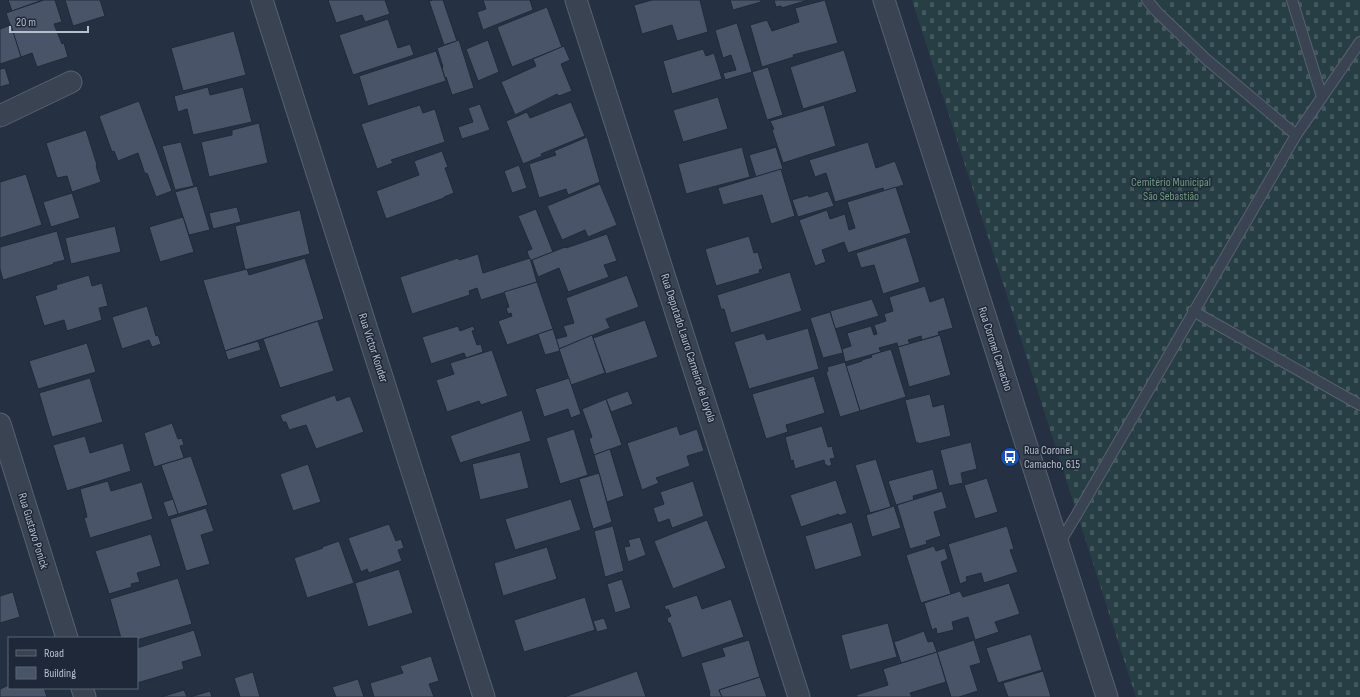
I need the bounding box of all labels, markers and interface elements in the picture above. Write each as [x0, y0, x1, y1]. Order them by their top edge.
scale bar [10, 8, 88, 34]
text: 20 m [16, 15, 36, 30]
park label: Cemitério Municipal São Sebastião [1131, 175, 1211, 204]
street label: Rua Deputado Lauro Carneiro de Loyola [657, 272, 719, 425]
street label: Rua Coronel Camacho [974, 305, 1016, 393]
street label: Rua Victor Konder [355, 311, 391, 385]
place label: Rua Coronel Camacho, 615 [1024, 443, 1080, 472]
bus stop icon: Rua Coronel Camacho, 615 [999, 446, 1021, 468]
street label: Rua Gustavo Ponick [14, 491, 52, 571]
legend [8, 637, 138, 689]
text: Road [44, 646, 64, 661]
text: Building [44, 666, 76, 681]

